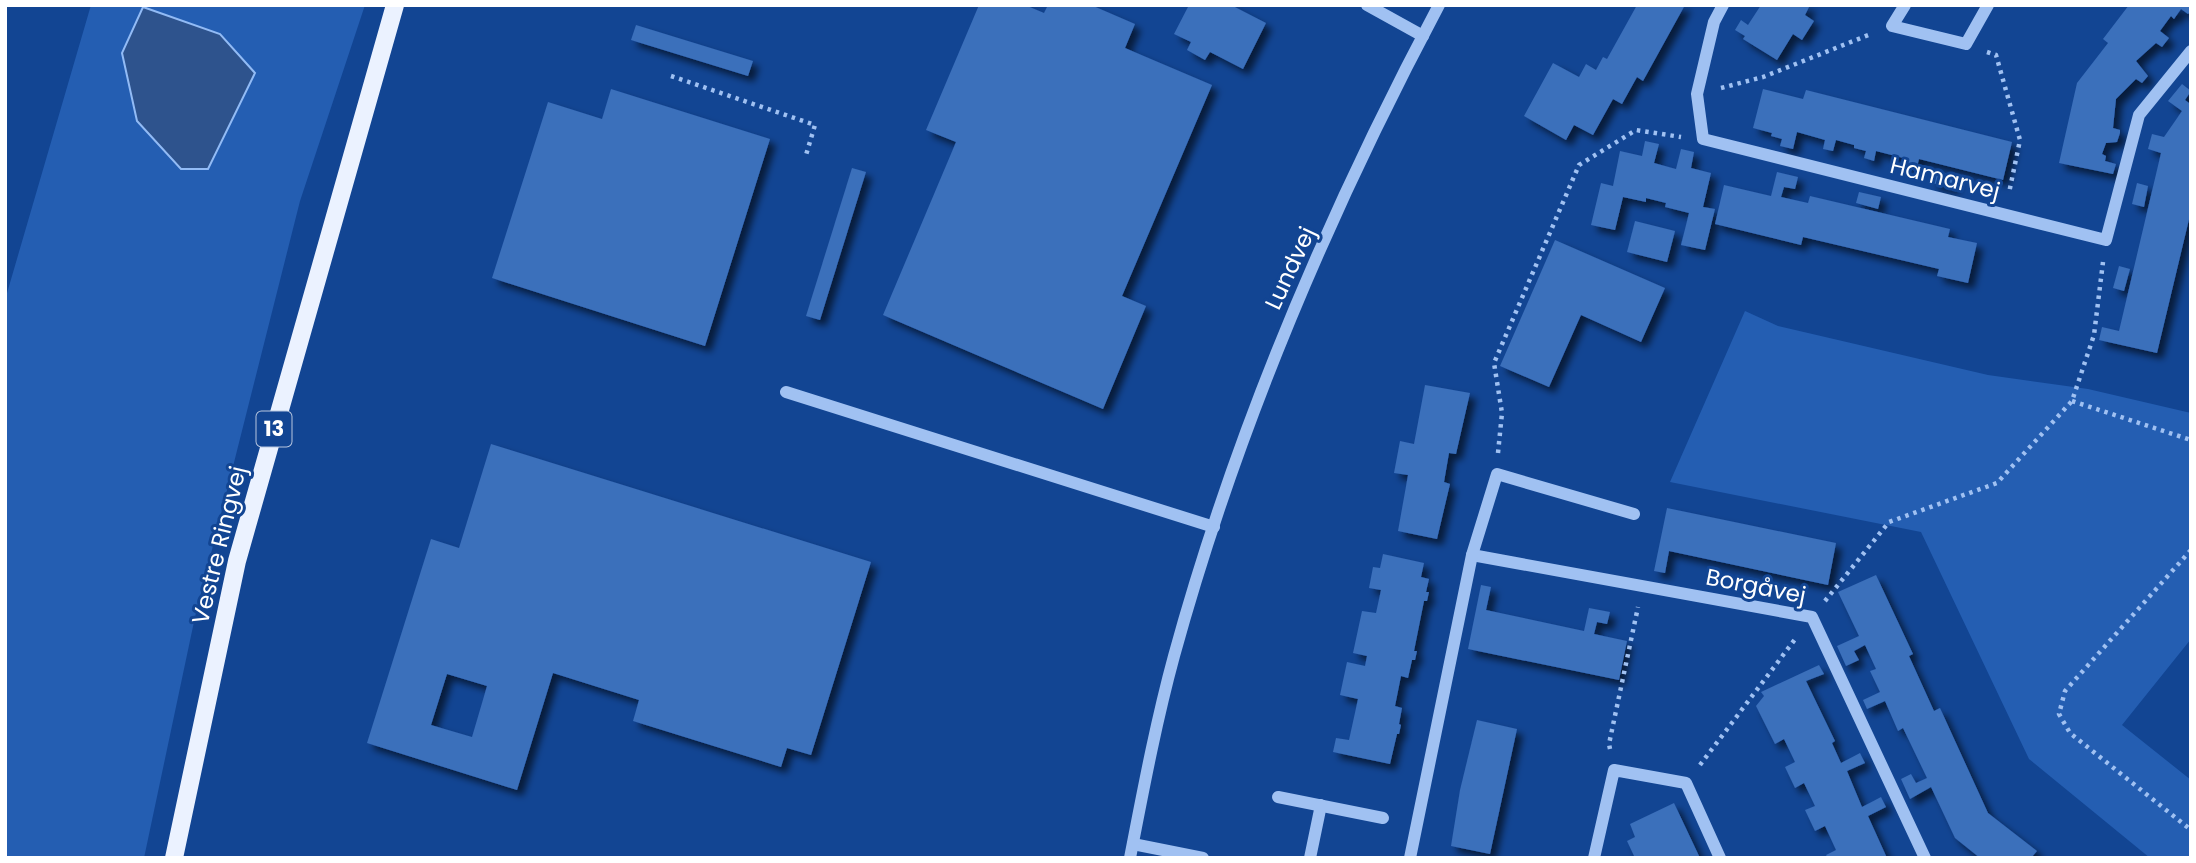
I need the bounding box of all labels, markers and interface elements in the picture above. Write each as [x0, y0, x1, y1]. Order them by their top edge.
street label: Hamarvej [1887, 149, 2003, 207]
street label: Lundvej [1257, 221, 1323, 315]
road number: 13 [256, 412, 292, 446]
street label: Vestre Ringvej [184, 463, 254, 627]
street label: Borgåvej [1703, 561, 1809, 611]

